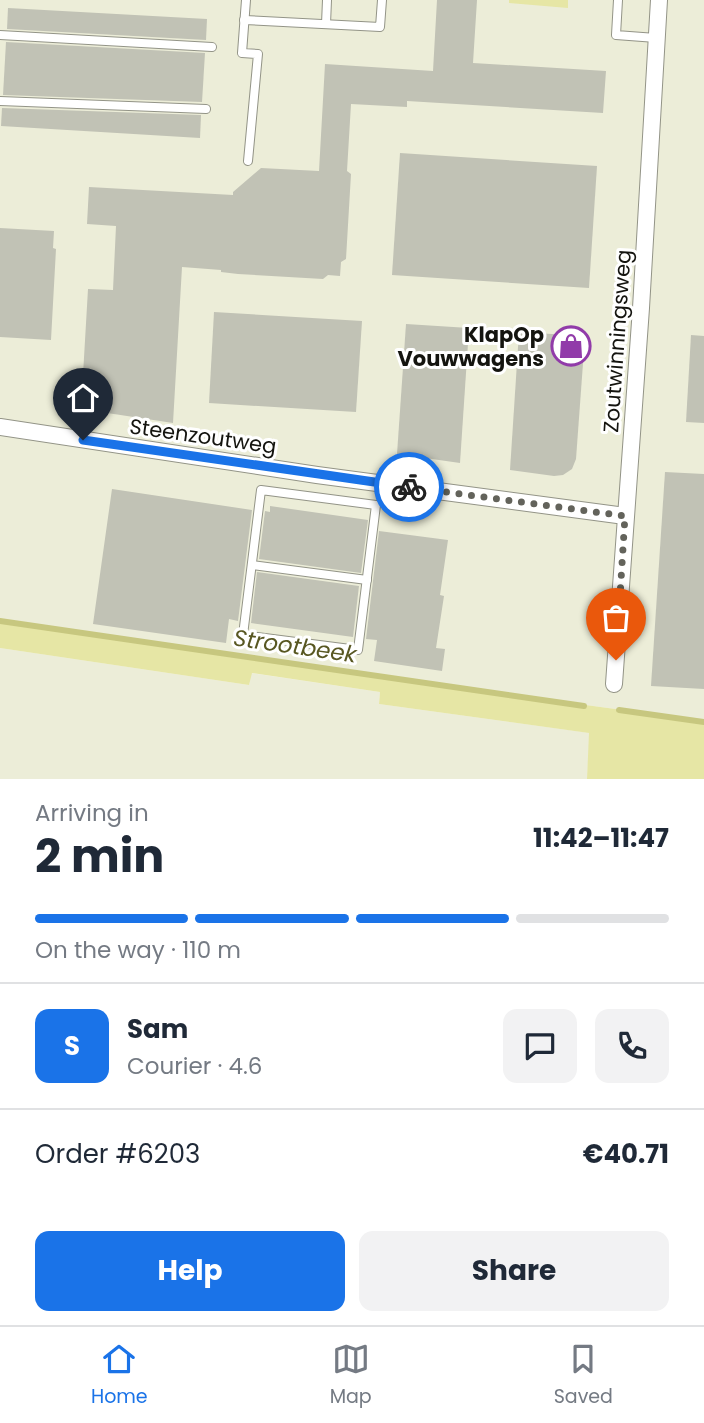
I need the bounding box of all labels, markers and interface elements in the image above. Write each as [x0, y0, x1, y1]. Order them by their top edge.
street label: Zoutwinningsweg [596, 249, 638, 433]
place label: KlapOp Vouwwagens [397, 320, 544, 373]
shop icon: KlapOp Vouwwagens [550, 325, 592, 367]
pin [53, 368, 113, 440]
icon: home [64, 379, 102, 417]
street label: Steenzoutweg [128, 411, 278, 461]
courier [374, 452, 444, 522]
icon: bike [390, 468, 428, 506]
pin [586, 588, 646, 660]
icon: bag [597, 599, 635, 637]
water label: Strootbeek [231, 622, 360, 671]
text: Arriving in [35, 797, 149, 829]
text: 11:42–11:47 [533, 820, 669, 856]
text: 2 min [35, 824, 164, 888]
text: On the way · 110 m [35, 934, 241, 966]
button: chat [503, 1009, 577, 1083]
button: phone [595, 1009, 669, 1083]
text: Sam [127, 1011, 188, 1047]
text: S [64, 1028, 80, 1064]
text: Courier · 4.6 [127, 1050, 262, 1082]
text: Order #6203 [35, 1136, 200, 1172]
text: €40.71 [583, 1136, 669, 1172]
button: Help [35, 1231, 345, 1311]
button: Share [359, 1231, 669, 1311]
tab: Home [91, 1340, 148, 1411]
tab: Map [330, 1340, 372, 1411]
tab: Saved [554, 1340, 613, 1411]

